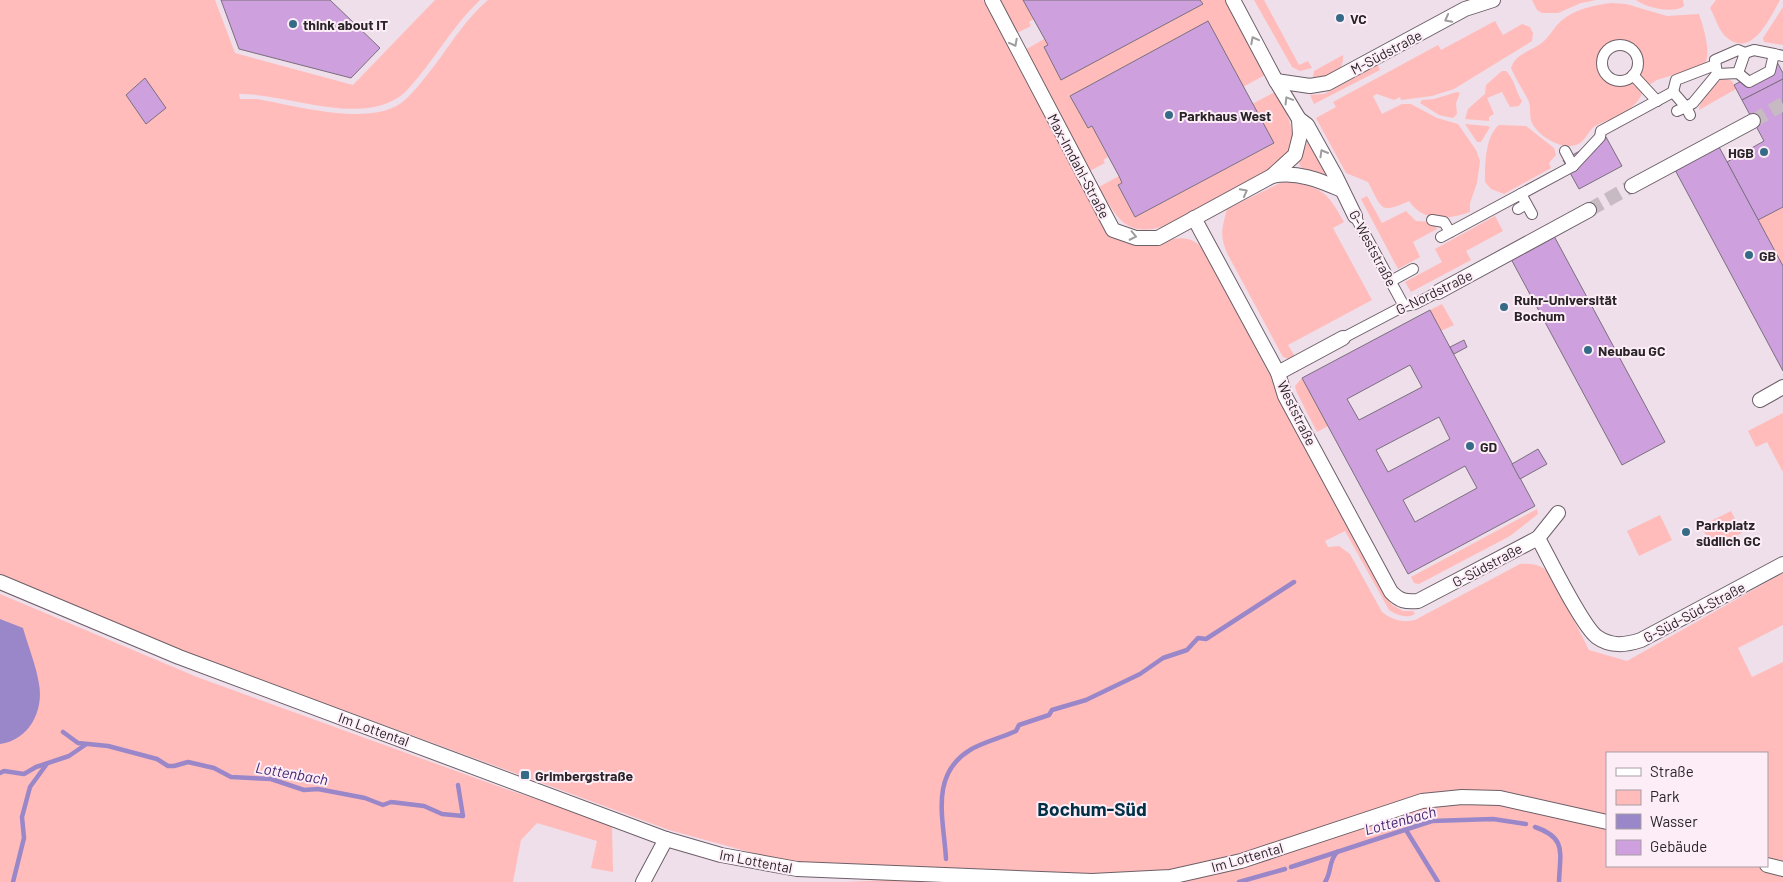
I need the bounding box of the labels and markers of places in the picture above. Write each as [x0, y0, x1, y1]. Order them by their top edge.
place label: VC [1350, 10, 1367, 27]
marker: VC [1334, 12, 1346, 24]
place label: think about IT [303, 16, 388, 33]
marker: think about IT [287, 18, 299, 30]
place label: Parkhaus West [1179, 107, 1271, 124]
marker: Parkhaus West [1163, 109, 1175, 121]
place label: HGB [1728, 144, 1754, 161]
marker: HGB [1758, 146, 1770, 158]
place label: GB [1759, 247, 1776, 264]
marker: GB [1743, 249, 1755, 261]
place label: Ruhr-Universität Bochum [1514, 291, 1617, 324]
marker: Ruhr-Universität Bochum [1498, 301, 1510, 313]
place label: Neubau GC [1598, 342, 1665, 359]
marker: Neubau GC [1582, 344, 1594, 356]
place label: GD [1480, 438, 1498, 455]
marker: GD [1464, 440, 1476, 452]
place label: Parkplatz südlich GC [1696, 516, 1761, 549]
marker: Parkplatz südlich GC [1680, 526, 1692, 538]
place label: Grimbergstraße [535, 767, 634, 784]
marker: Grimbergstraße [519, 769, 531, 781]

